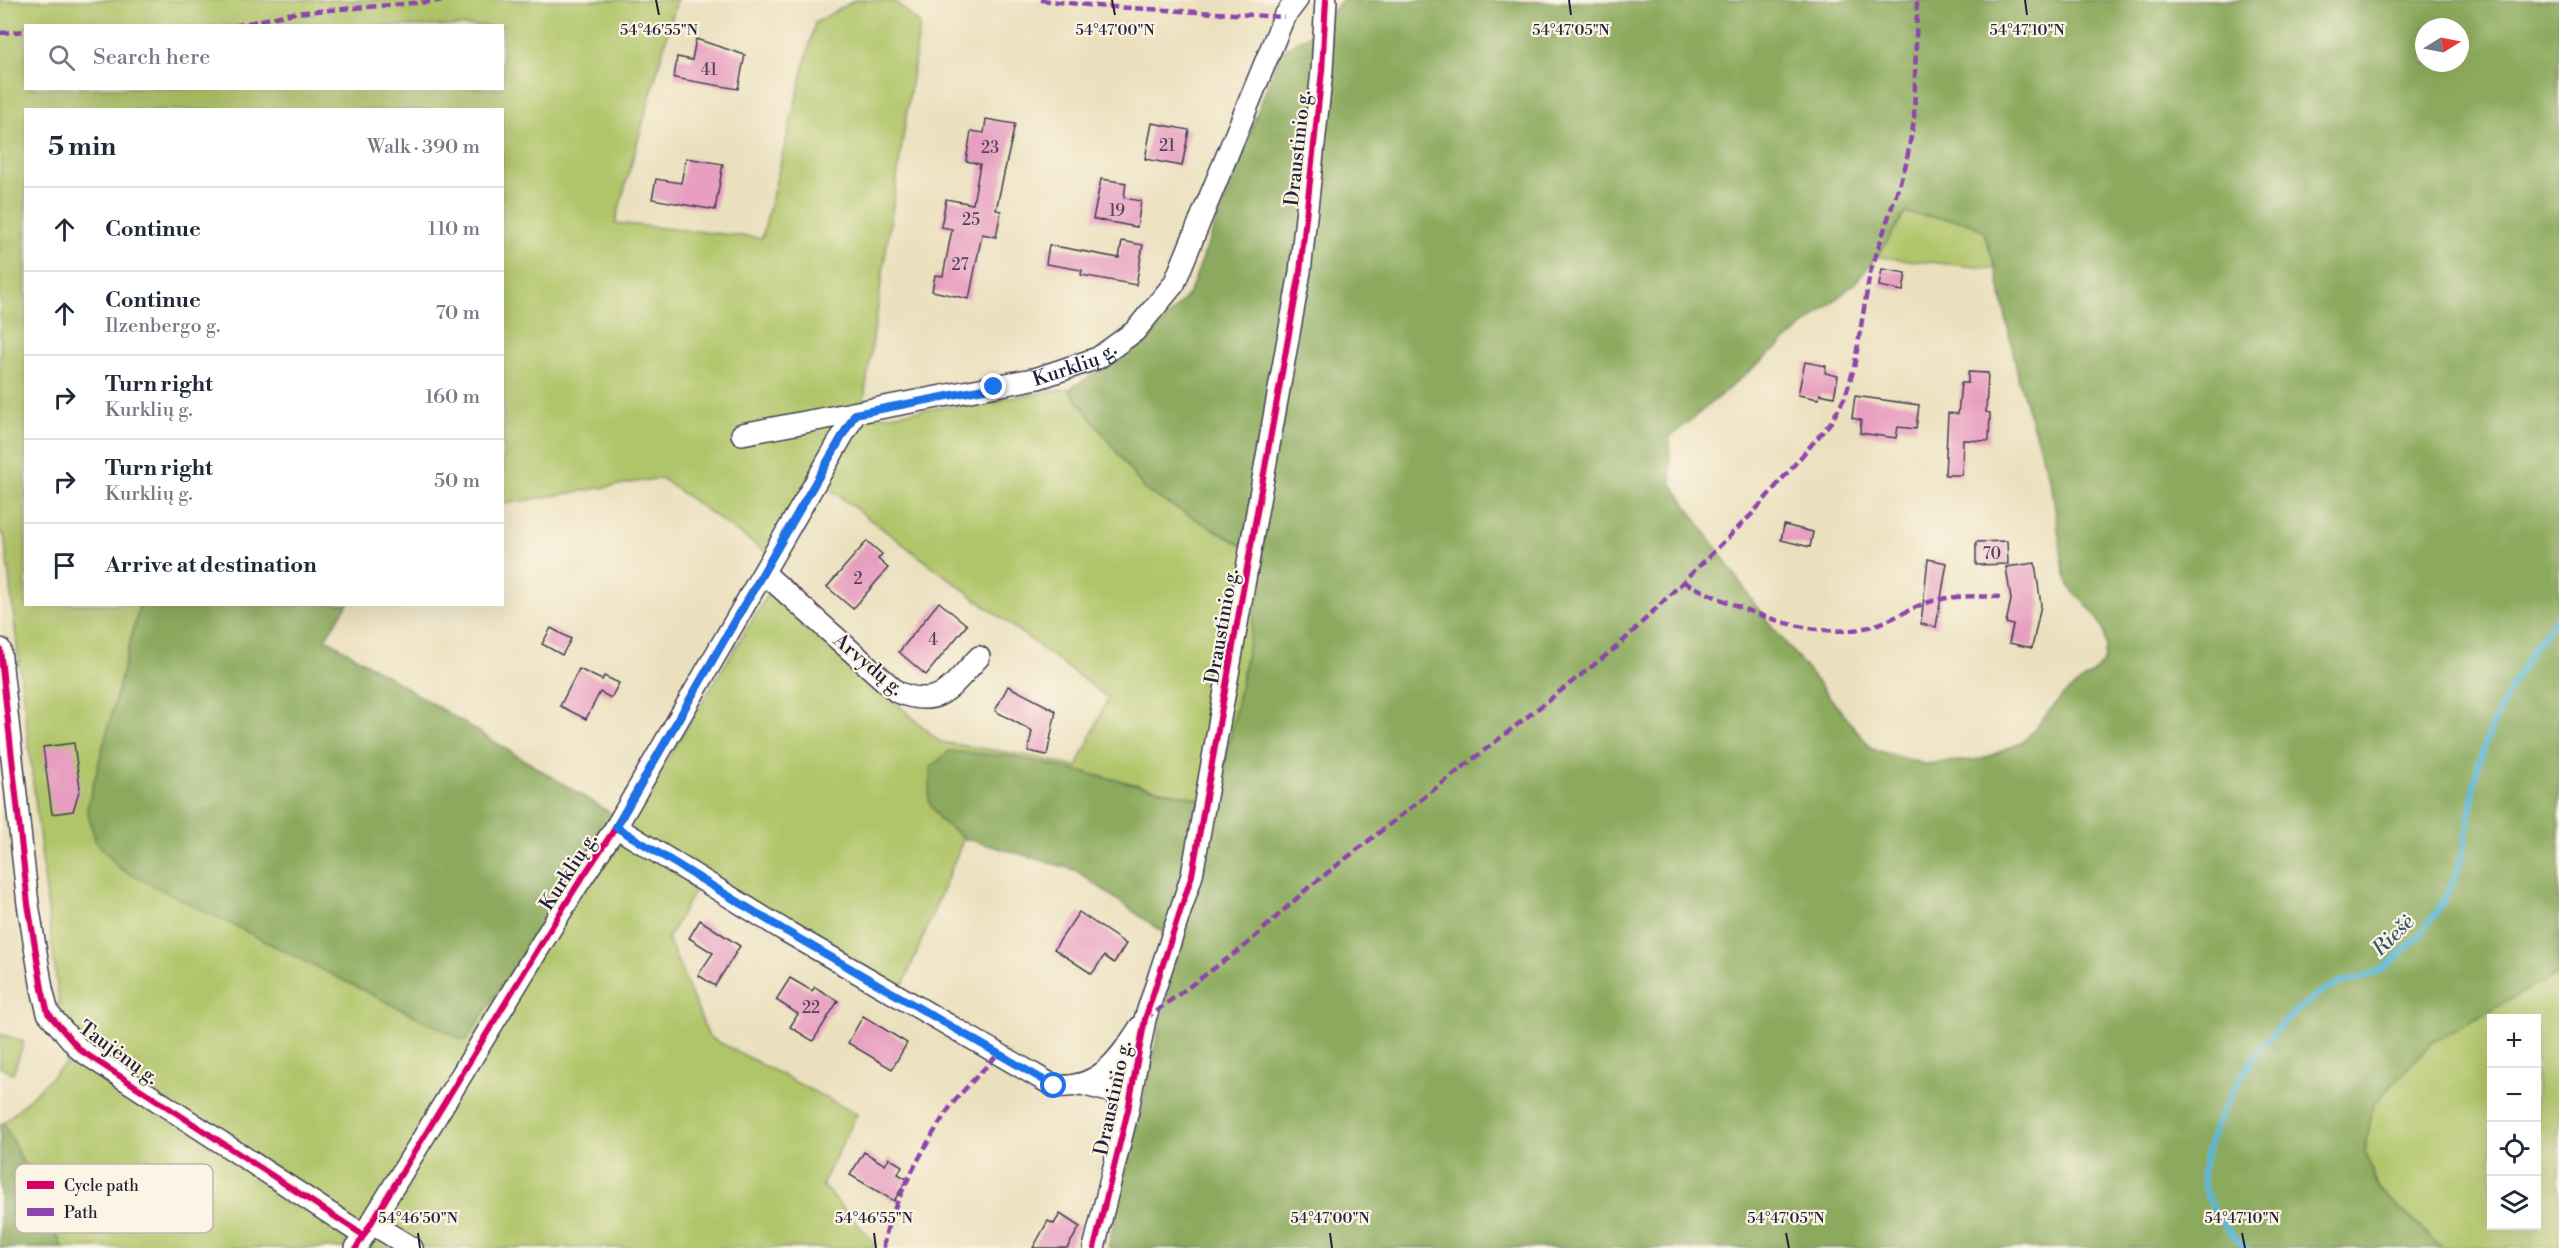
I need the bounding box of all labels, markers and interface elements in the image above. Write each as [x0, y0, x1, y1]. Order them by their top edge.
north arrow [2415, 18, 2469, 72]
text: 54°46'55"N [620, 21, 698, 40]
text: 54°47'00"N [1075, 21, 1155, 40]
text: 54°47'05"N [1532, 21, 1610, 40]
text: 54°47'10"N [1989, 21, 2065, 40]
search box [24, 24, 504, 90]
icon: search [45, 41, 78, 74]
text: Search here [93, 44, 210, 71]
house number: 41 [701, 60, 717, 80]
street label: Draustinio g. [1280, 89, 1317, 208]
text: 5 min [48, 131, 116, 163]
text: Walk · 390 m [367, 135, 480, 160]
house number: 21 [1159, 136, 1175, 156]
house number: 23 [981, 138, 999, 158]
house number: 19 [1109, 201, 1125, 221]
house number: 25 [962, 210, 980, 230]
icon: ahead [48, 213, 81, 246]
text: Continue [105, 216, 201, 243]
text: 110 m [428, 217, 480, 242]
house number: 27 [951, 255, 969, 275]
text: Continue [105, 287, 201, 314]
icon: ahead [48, 297, 81, 330]
text: 70 m [436, 301, 480, 326]
text: Ilzenbergo g. [105, 314, 220, 339]
street label: Kurklių g. [1030, 338, 1122, 393]
text: Turn right [105, 371, 213, 398]
route end [980, 373, 1006, 399]
icon: right [48, 381, 81, 414]
text: 160 m [425, 385, 480, 410]
text: Kurklių g. [105, 398, 193, 423]
text: Turn right [105, 455, 213, 482]
icon: right [48, 465, 81, 498]
text: 50 m [434, 469, 480, 494]
text: Kurklių g. [105, 482, 193, 507]
house number: 70 [1983, 544, 2001, 564]
icon: arrive [48, 549, 81, 582]
text: Arrive at destination [105, 552, 317, 579]
street label: Draustinio g. [1200, 567, 1245, 686]
house number: 2 [853, 569, 863, 589]
street label: Arvydų g. [827, 628, 908, 702]
house number: 4 [928, 630, 938, 650]
street label: Kurklių g. [535, 828, 604, 915]
water label: Riešė [2366, 909, 2420, 963]
house number: 22 [802, 998, 820, 1018]
map controls [2487, 1014, 2541, 1230]
button: + [2487, 1014, 2541, 1068]
street label: Taujėnų g. [73, 1016, 163, 1091]
street label: Draustinio g. [1089, 1039, 1138, 1158]
button: − [2487, 1068, 2541, 1122]
route start [1040, 1072, 1066, 1098]
button: locate [2487, 1122, 2541, 1176]
legend [15, 1164, 213, 1233]
text: Cycle path [64, 1176, 139, 1196]
button: layers [2487, 1176, 2541, 1230]
text: Path [64, 1203, 98, 1223]
text: 54°46'50"N [378, 1209, 458, 1228]
text: 54°46'55"N [835, 1209, 913, 1228]
text: 54°47'00"N [1290, 1209, 1370, 1228]
text: 54°47'05"N [1747, 1209, 1825, 1228]
text: 54°47'10"N [2204, 1209, 2280, 1228]

